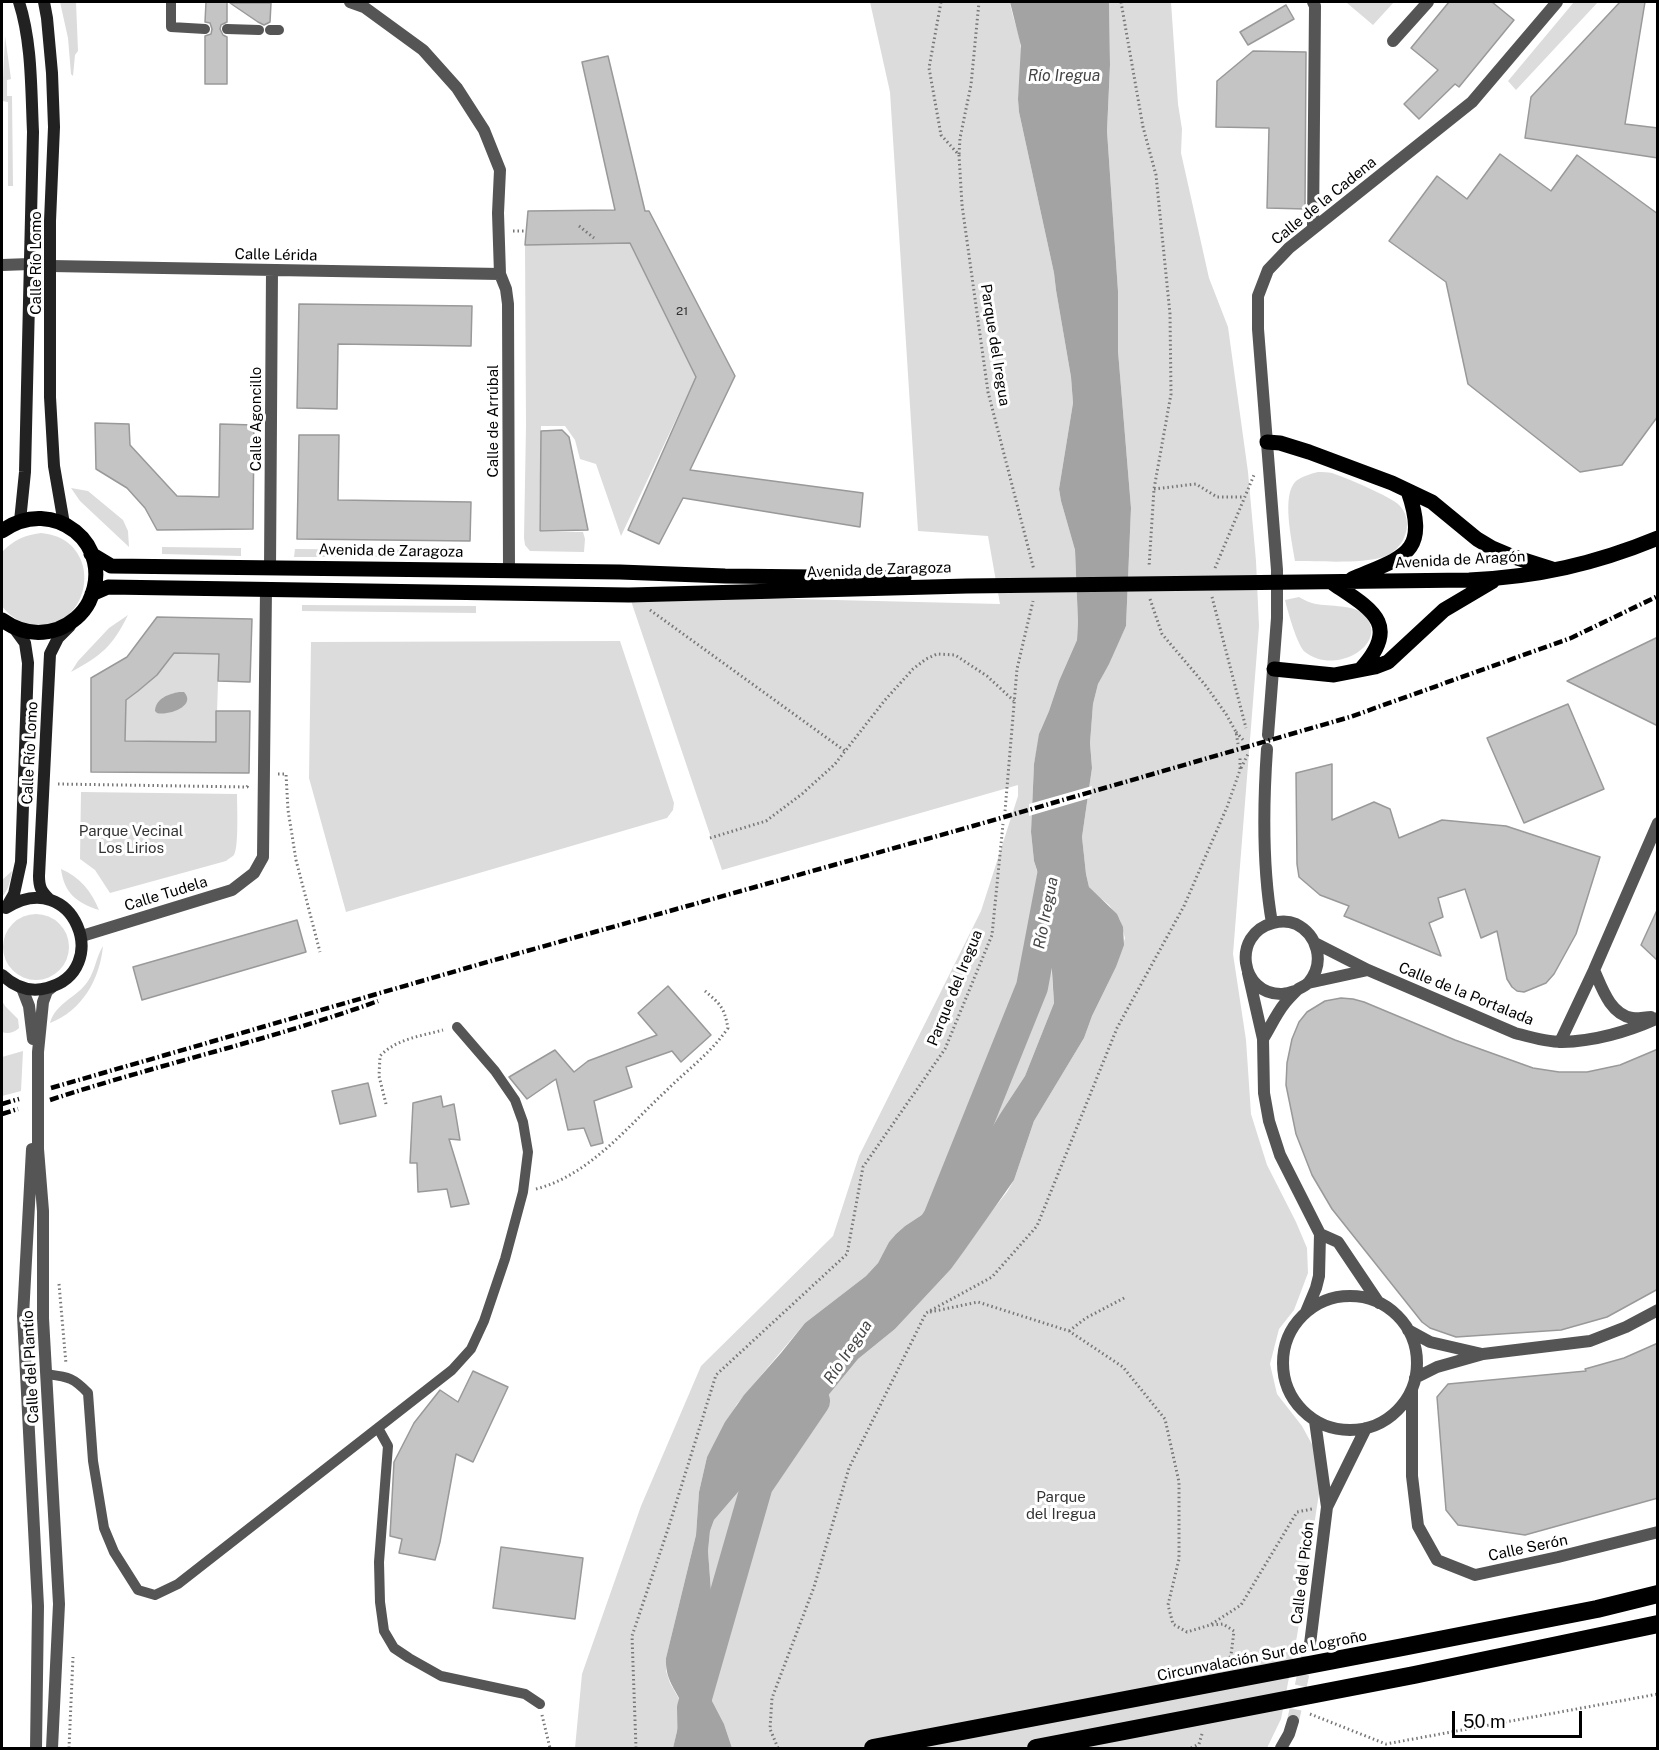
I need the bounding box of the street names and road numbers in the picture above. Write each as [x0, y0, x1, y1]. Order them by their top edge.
street label: Calle de la Cadena [1268, 153, 1380, 249]
street label: Calle Río Lomo [27, 211, 45, 315]
street label: Calle Lérida [234, 245, 318, 265]
street label: Parque del Iregua [976, 283, 1014, 407]
street label: Calle de Arrúbal [484, 364, 502, 478]
street label: Calle Agoncillo [247, 367, 265, 471]
street label: Avenida de Zaragoza [318, 541, 464, 561]
street label: Avenida de Aragón [1394, 548, 1526, 572]
street label: Avenida de Zaragoza [806, 558, 952, 582]
street label: Calle Río Lomo [18, 701, 42, 805]
street label: Calle Tudela [122, 873, 210, 915]
street label: Parque del Iregua [924, 927, 986, 1049]
street label: Calle de la Portalada [1396, 959, 1536, 1029]
street label: Calle del Plantío [19, 1310, 43, 1424]
street label: Calle del Picón [1288, 1521, 1318, 1625]
street label: Calle Serón [1487, 1531, 1569, 1565]
street label: Circunvalación Sur de Logroño [1156, 1627, 1368, 1685]

